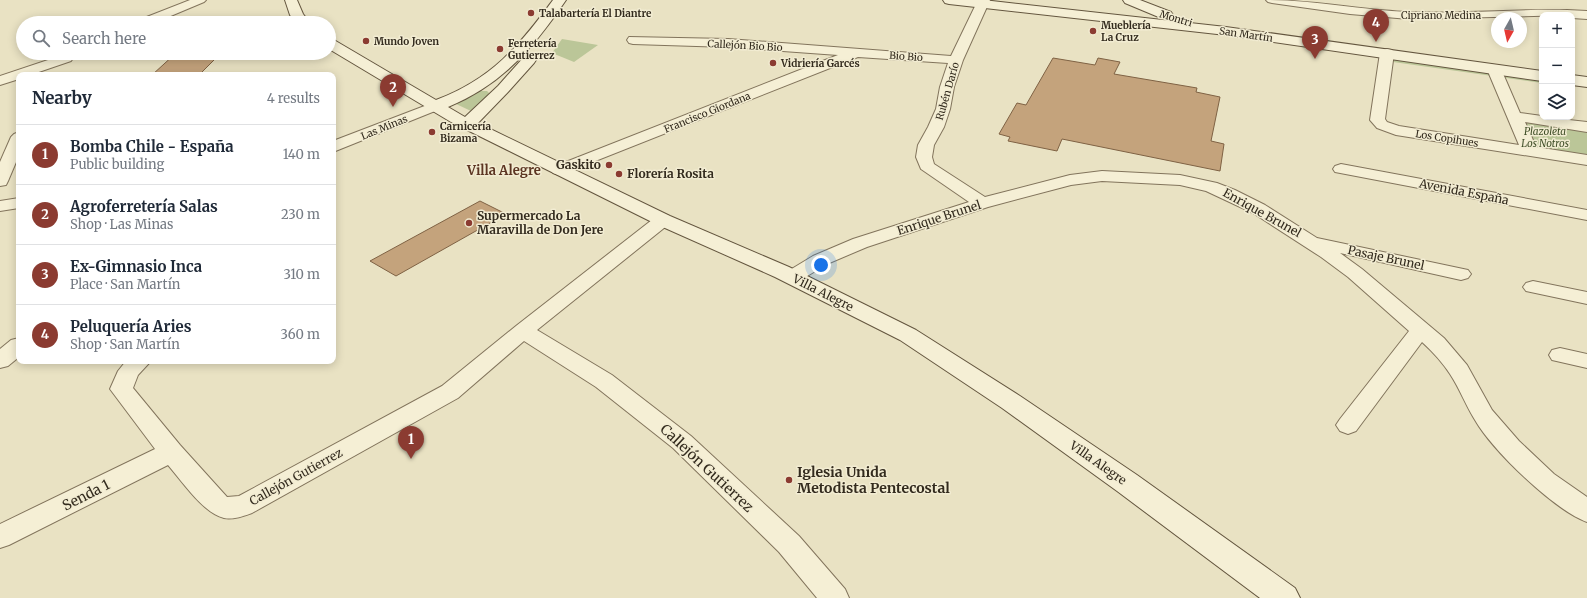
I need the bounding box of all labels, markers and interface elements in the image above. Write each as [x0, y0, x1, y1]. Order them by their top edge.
place label: Talabartería El Diantre [539, 7, 652, 20]
street label: Montri [1158, 7, 1194, 30]
marker: Talabartería El Diantre [526, 8, 536, 18]
pin: 4 [1363, 9, 1389, 42]
street label: Cipriano Medina [1401, 9, 1482, 22]
north arrow [1491, 12, 1527, 48]
map controls [1539, 12, 1575, 120]
button: + [1539, 12, 1575, 48]
search box [16, 16, 336, 60]
place label: Mueblería La Cruz [1101, 19, 1151, 44]
street label: San Martín [1218, 24, 1274, 45]
marker: Mueblería La Cruz [1088, 26, 1098, 36]
pin: 3 [1302, 26, 1328, 59]
icon: search [30, 27, 52, 49]
text: Search here [62, 29, 146, 48]
place label: Mundo Joven [374, 35, 439, 48]
marker: Mundo Joven [361, 36, 371, 46]
place label: Ferretería Gutierrez [508, 37, 557, 62]
street label: Callejón Bio Bio [707, 37, 783, 54]
marker: Ferretería Gutierrez [495, 44, 505, 54]
button: − [1539, 48, 1575, 84]
street label: Bio Bio [889, 49, 923, 64]
place label: Vidriería Garcés [780, 57, 860, 70]
marker: Vidriería Garcés [768, 58, 778, 68]
street label: Rubén Darío [933, 60, 962, 122]
pin: 2 [380, 74, 406, 107]
button: layers [1539, 84, 1575, 120]
text: Nearby [32, 87, 92, 109]
street label: Francisco Giordana [662, 89, 753, 136]
text: 4 results [267, 90, 320, 107]
street label: Las Minas [359, 112, 410, 143]
place label: Carnicería Bizama [440, 120, 491, 145]
park label: Plazoleta Los Notros [1521, 125, 1569, 150]
marker: Carnicería Bizama [427, 127, 437, 137]
street label: Los Copihues [1414, 127, 1480, 150]
text: Bomba Chile - España [70, 137, 234, 156]
text: 1 [42, 146, 48, 163]
text: 140 m [283, 146, 320, 163]
text: Public building [70, 156, 164, 173]
place label: Gaskito [556, 157, 601, 172]
marker: Gaskito [604, 160, 614, 170]
district label: Villa Alegre [466, 162, 541, 179]
place label: Florería Rosita [627, 166, 714, 181]
marker: Florería Rosita [614, 169, 624, 179]
street label: Avenida España [1417, 175, 1511, 208]
street label: Enrique Brunel [1220, 185, 1304, 240]
text: Agroferretería Salas [70, 197, 218, 216]
street label: Enrique Brunel [895, 197, 983, 238]
text: 2 [41, 206, 49, 223]
text: 230 m [281, 206, 320, 223]
place label: Supermercado La Maravilla de Don Jere [477, 208, 604, 237]
text: Shop · Las Minas [70, 216, 173, 233]
marker: Supermercado La Maravilla de Don Jere [464, 218, 474, 228]
street label: Pasaje Brunel [1346, 242, 1426, 273]
your location [811, 255, 831, 275]
text: Ex-Gimnasio Inca [70, 257, 202, 276]
text: 3 [41, 266, 49, 283]
text: 310 m [283, 266, 320, 283]
street label: Villa Alegre [790, 270, 856, 314]
text: Place · San Martín [70, 276, 180, 293]
text: Peluquería Aries [70, 317, 191, 336]
text: 4 [41, 326, 49, 343]
text: 360 m [281, 326, 320, 343]
text: Shop · San Martín [70, 336, 180, 353]
street label: Callejón Gutierrez [657, 420, 758, 516]
pin: 1 [398, 426, 424, 459]
street label: Villa Alegre [1066, 437, 1130, 488]
street label: Callejón Gutierrez [247, 445, 345, 508]
place label: Iglesia Unida Metodista Pentecostal [797, 463, 950, 497]
street label: Senda 1 [59, 475, 113, 515]
marker: Iglesia Unida Metodista Pentecostal [784, 475, 794, 485]

